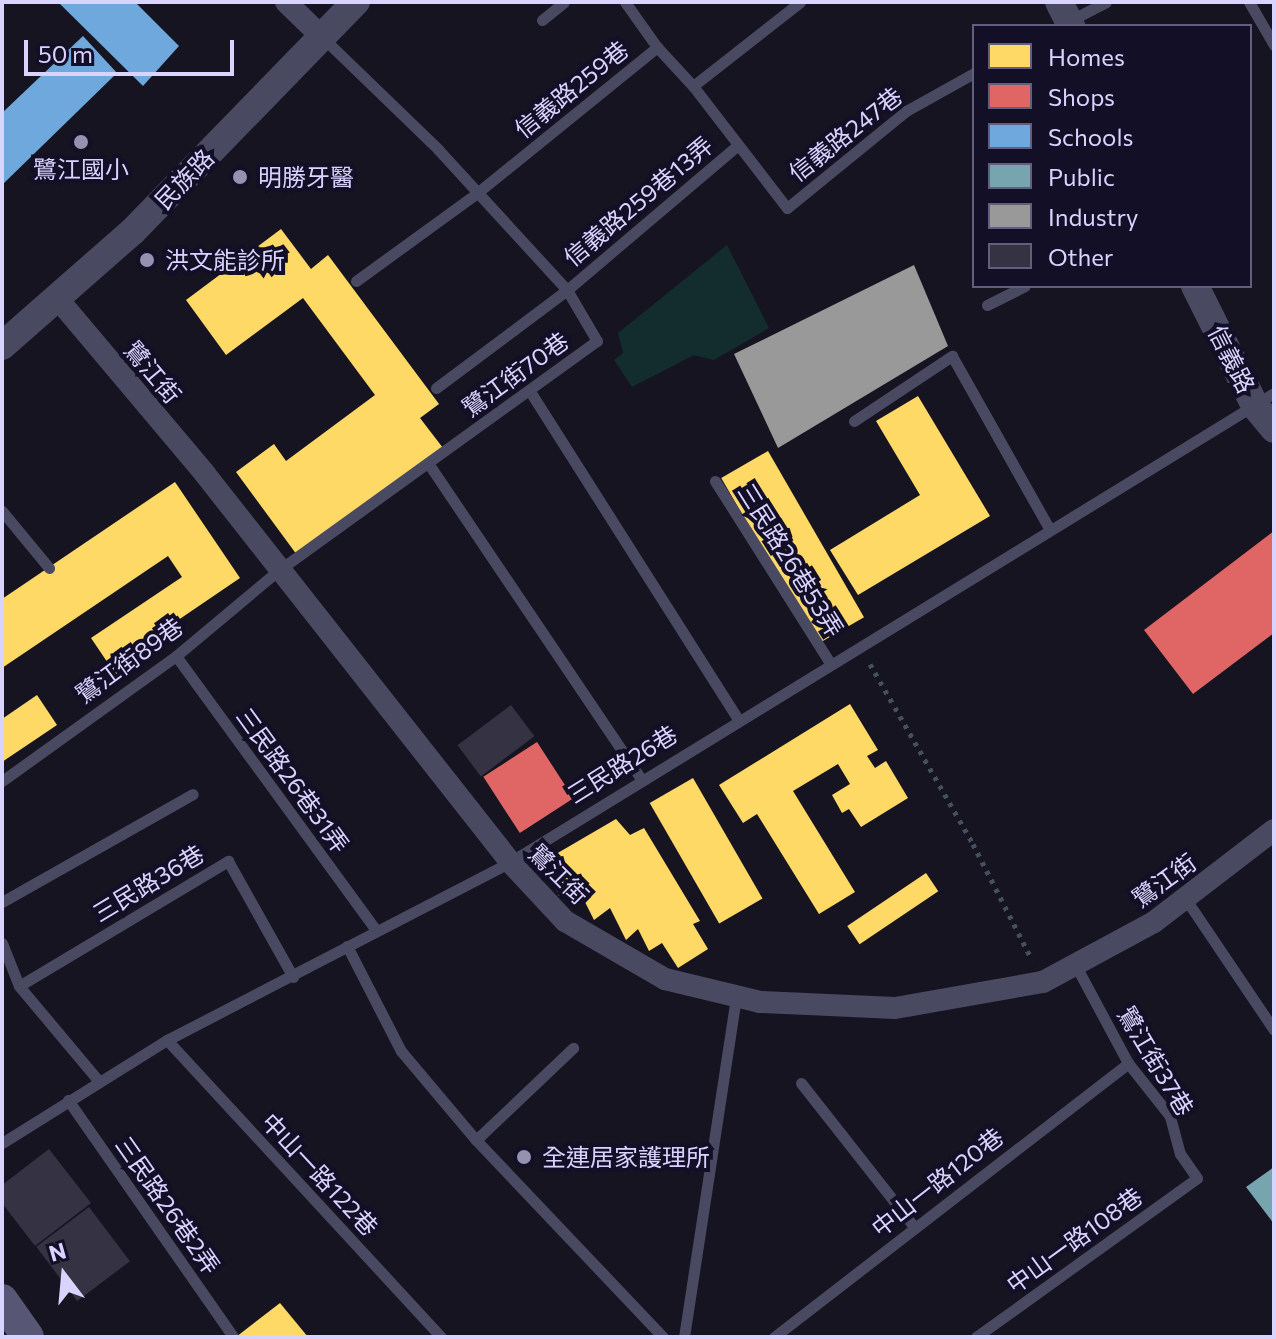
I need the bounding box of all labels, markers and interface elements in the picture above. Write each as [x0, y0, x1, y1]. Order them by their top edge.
scale bar [28, 24, 238, 74]
legend [972, 24, 1252, 288]
street label: 信義路259巷 [508, 34, 634, 144]
text: 50 m [38, 39, 93, 68]
text: Homes [1048, 42, 1125, 71]
street label: 信義路247巷 [783, 81, 907, 187]
text: Shops [1048, 82, 1115, 111]
text: Schools [1048, 122, 1133, 151]
street label: 信義路259巷13弄 [558, 130, 718, 272]
marker: 鷺江國小 [72, 133, 90, 151]
street label: 民族路 [149, 143, 219, 215]
place label: 鷺江國小 [33, 155, 129, 183]
text: Public [1048, 162, 1115, 191]
place label: 明勝牙醫 [258, 163, 354, 191]
marker: 明勝牙醫 [229, 166, 251, 188]
text: Industry [1048, 202, 1138, 231]
text: Other [1048, 242, 1113, 271]
place label: 洪文能診所 [165, 246, 285, 274]
marker: 洪文能診所 [136, 249, 158, 271]
street label: 信義路 [1203, 320, 1261, 398]
street label: 鷺江街70巷 [456, 326, 574, 422]
street label: 鷺江街 [119, 335, 187, 409]
street label: 三民路26巷53弄 [732, 478, 850, 642]
street label: 鷺江街89巷 [70, 612, 188, 708]
street label: 三民路26巷31弄 [231, 702, 355, 858]
street label: 三民路26巷 [562, 719, 682, 809]
street label: 鷺江街 [523, 838, 595, 910]
street label: 三民路36巷 [87, 839, 209, 927]
street label: 鷺江街 [1126, 847, 1202, 913]
street label: 鷺江街37巷 [1112, 1001, 1200, 1121]
street label: 中山一路122巷 [256, 1107, 384, 1241]
street label: 中山一路120巷 [865, 1122, 1009, 1242]
street label: 三民路26巷2弄 [110, 1131, 226, 1279]
place label: 全連居家護理所 [542, 1143, 710, 1171]
marker: 全連居家護理所 [513, 1146, 535, 1168]
street label: 中山一路108巷 [1001, 1181, 1147, 1299]
north arrow [24, 1235, 104, 1315]
text: N [46, 1236, 69, 1267]

